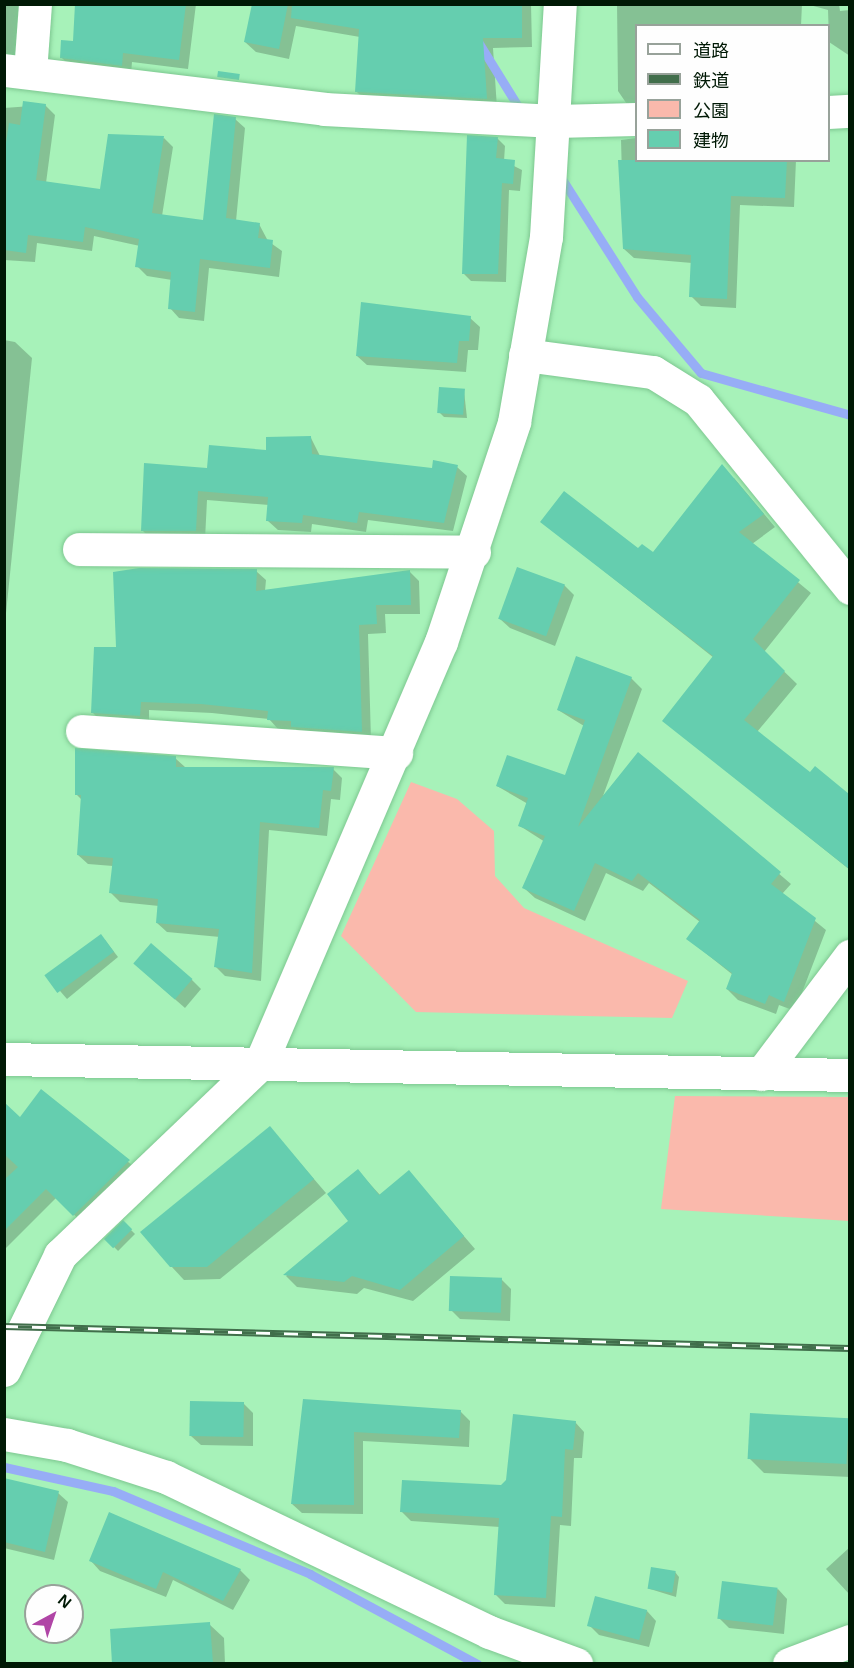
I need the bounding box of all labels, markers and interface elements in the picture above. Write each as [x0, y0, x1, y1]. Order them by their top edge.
legend [635, 24, 830, 162]
text: 道路 [693, 41, 729, 61]
text: 鉄道 [693, 71, 729, 91]
text: 公園 [693, 101, 729, 121]
text: 建物 [693, 131, 729, 151]
north arrow [24, 1584, 84, 1644]
text: N [55, 1591, 74, 1612]

